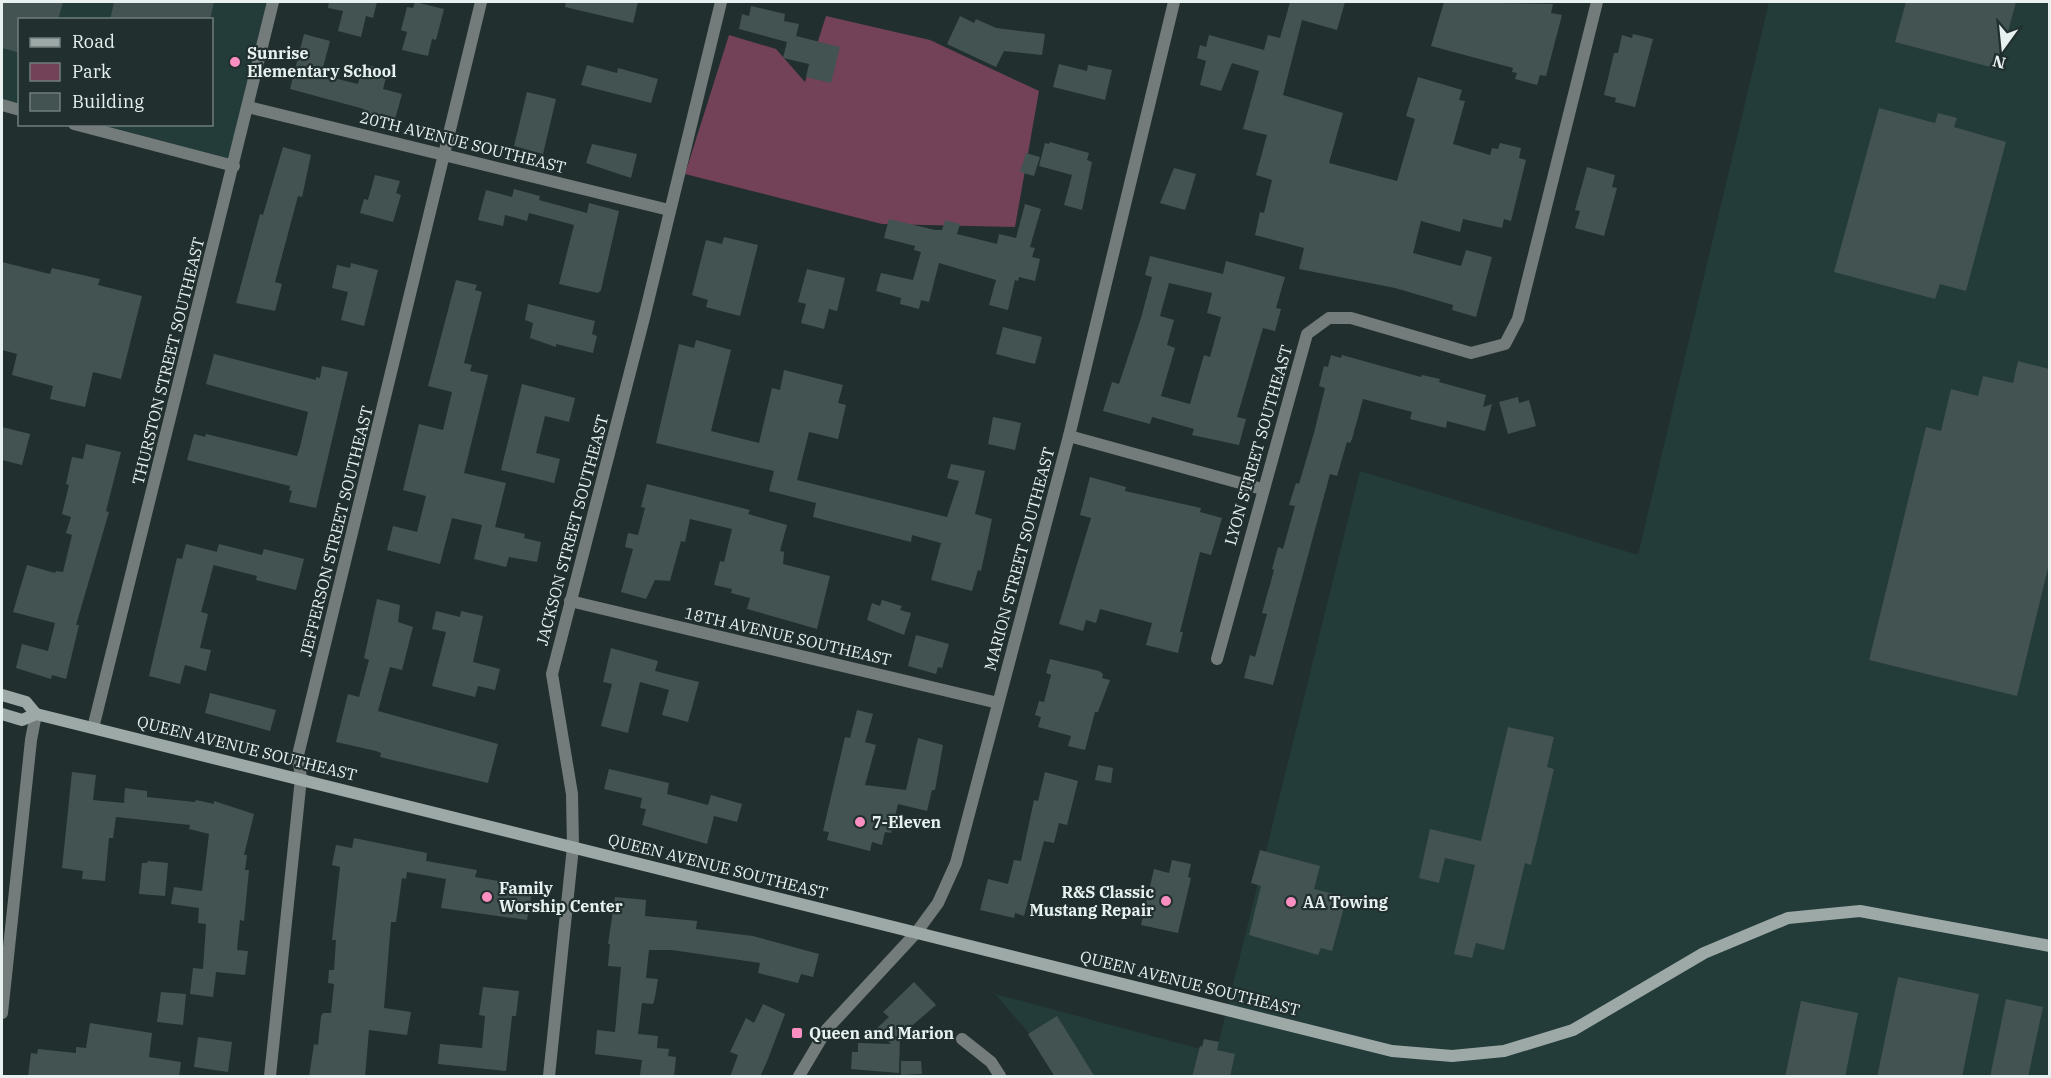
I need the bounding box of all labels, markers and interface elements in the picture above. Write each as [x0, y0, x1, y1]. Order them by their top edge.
legend [18, 18, 213, 126]
north arrow [1973, 18, 2033, 78]
text: Road [72, 30, 115, 53]
place label: Sunrise Elementary School [247, 43, 396, 81]
text: N [1990, 51, 2008, 74]
marker: Sunrise Elementary School [228, 55, 242, 69]
text: Park [72, 60, 112, 83]
text: Building [72, 90, 144, 113]
street label: 20TH AVENUE SOUTHEAST [358, 107, 568, 177]
street label: THURSTON STREET SOUTHEAST [128, 235, 208, 487]
street label: LYON STREET SOUTHEAST [1220, 343, 1296, 547]
street label: JEFFERSON STREET SOUTHEAST [295, 404, 377, 658]
street label: JACKSON STREET SOUTHEAST [532, 413, 612, 647]
street label: MARION STREET SOUTHEAST [980, 445, 1058, 673]
street label: 18TH AVENUE SOUTHEAST [683, 602, 893, 670]
street label: QUEEN AVENUE SOUTHEAST [135, 711, 359, 785]
place label: 7-Eleven [872, 812, 941, 832]
marker: 7-Eleven [853, 815, 867, 829]
street label: QUEEN AVENUE SOUTHEAST [606, 829, 830, 903]
place label: Family Worship Center [499, 878, 623, 916]
place label: R&S Classic Mustang Repair [1030, 882, 1154, 920]
marker: Family Worship Center [480, 890, 494, 904]
place label: AA Towing [1303, 892, 1389, 912]
marker: R&S Classic Mustang Repair [1159, 894, 1173, 908]
marker: AA Towing [1284, 895, 1298, 909]
street label: QUEEN AVENUE SOUTHEAST [1078, 946, 1302, 1020]
place label: Queen and Marion [809, 1023, 955, 1043]
marker: Queen and Marion [790, 1026, 804, 1040]

